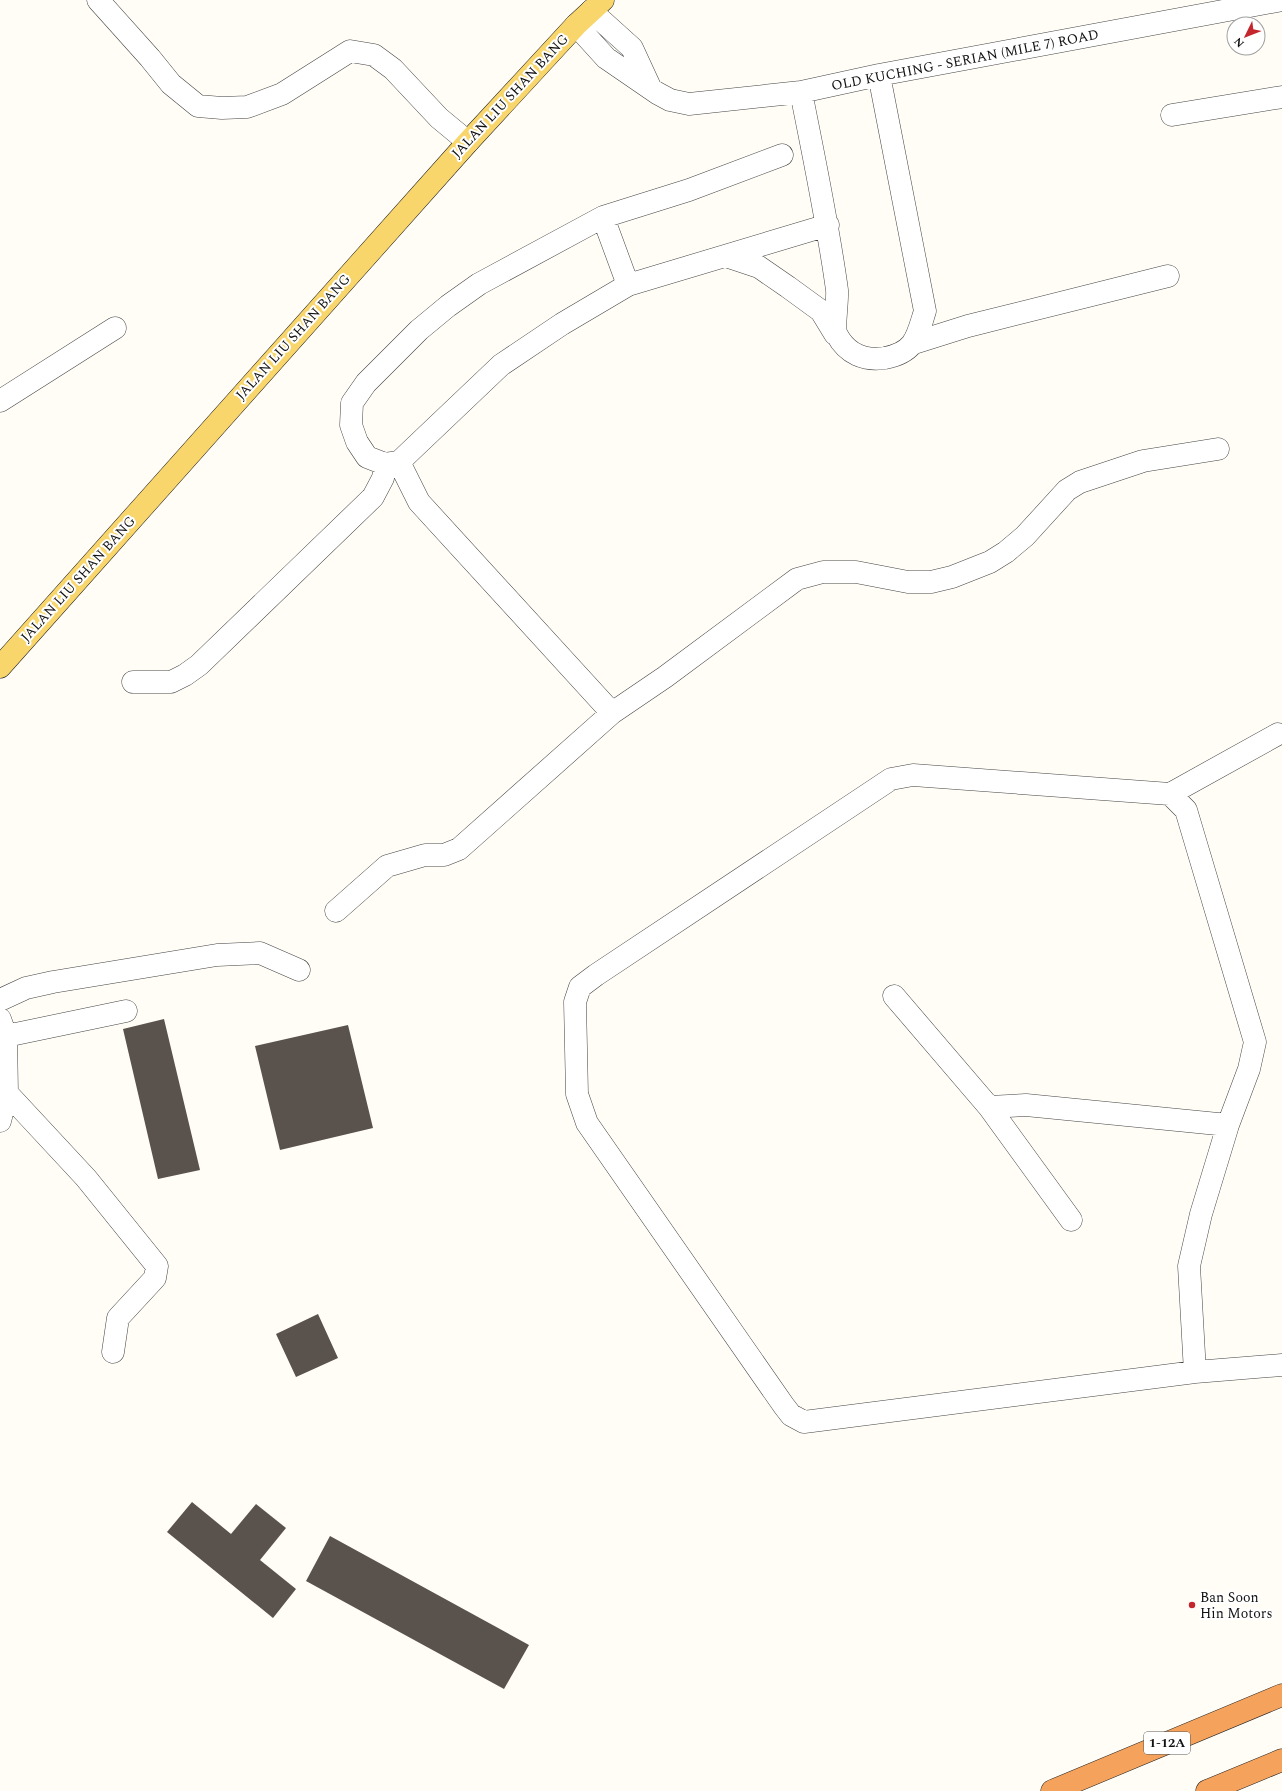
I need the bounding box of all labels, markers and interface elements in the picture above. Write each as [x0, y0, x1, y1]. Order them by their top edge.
north arrow [1226, 16, 1266, 56]
street label: OLD KUCHING - SERIAN (MILE 7) ROAD [829, 24, 1101, 96]
street label: JALAN LIU SHAN BANG [447, 29, 574, 163]
text: N [1230, 33, 1248, 52]
street label: JALAN LIU SHAN BANG [231, 269, 356, 405]
street label: JALAN LIU SHAN BANG [16, 511, 141, 647]
place label: Ban Soon Hin Motors [1200, 1587, 1272, 1624]
marker: Ban Soon Hin Motors [1187, 1600, 1197, 1610]
road number: 1-12A [1144, 1732, 1190, 1754]

